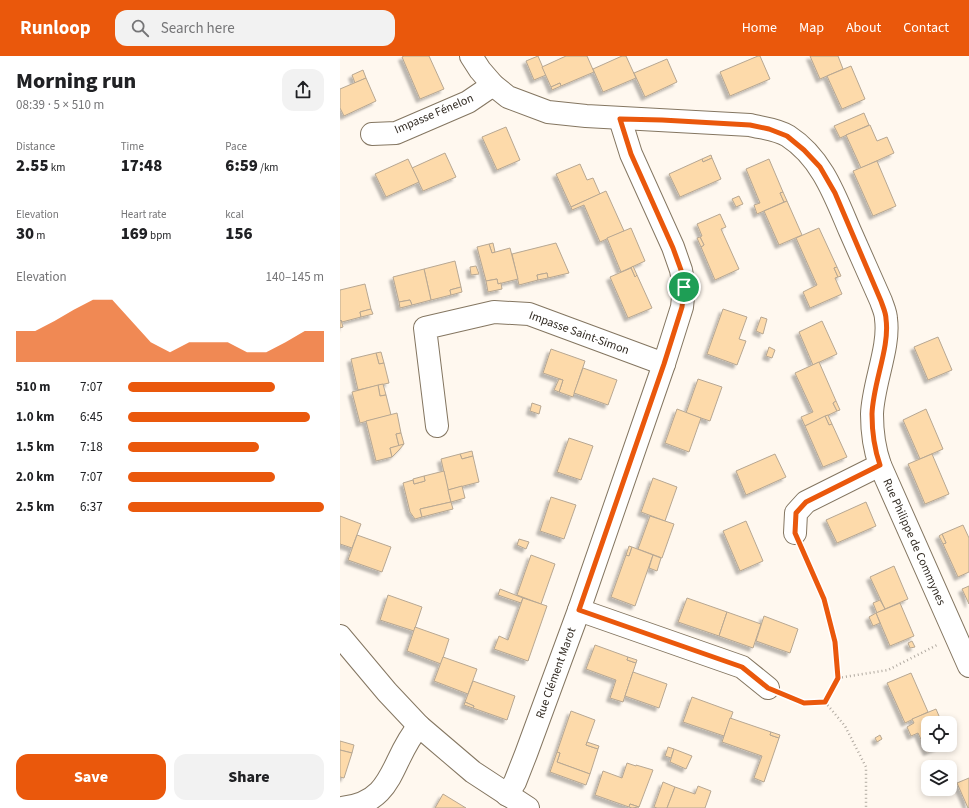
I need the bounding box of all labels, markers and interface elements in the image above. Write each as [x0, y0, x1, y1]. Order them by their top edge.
search box [115, 10, 395, 46]
text: Runloop [20, 15, 91, 42]
icon: search [129, 17, 151, 39]
text: Search here [161, 18, 235, 39]
text: Home [742, 18, 777, 38]
text: Map [799, 18, 824, 38]
text: About [846, 18, 881, 38]
text: Contact [903, 18, 949, 38]
text: Morning run [16, 65, 136, 97]
button: share [282, 69, 324, 111]
street label: Impasse Fénelon [392, 90, 476, 138]
text: 08:39 · 5 × 510 m [16, 96, 104, 114]
text: Distance [16, 139, 55, 154]
text: Time [121, 139, 144, 154]
text: Pace [225, 139, 247, 154]
text: 2.55 [16, 154, 49, 178]
text: 17:48 [121, 154, 162, 178]
text: 6:59 [225, 154, 258, 178]
text: km [49, 160, 65, 175]
text: /km [258, 160, 278, 175]
text: Elevation [16, 207, 59, 222]
text: Heart rate [121, 207, 166, 222]
text: kcal [225, 207, 244, 222]
text: 30 [16, 222, 34, 246]
text: 169 [121, 222, 148, 246]
text: 156 [225, 222, 253, 246]
text: m [34, 228, 45, 243]
text: bpm [148, 228, 171, 243]
text: Elevation [16, 268, 67, 286]
text: 140–145 m [266, 268, 324, 286]
pin [667, 270, 701, 304]
icon: arrive [673, 276, 695, 298]
street label: Impasse Saint-Simon [526, 307, 632, 359]
text: 510 m [16, 378, 50, 396]
text: 7:07 [80, 378, 103, 396]
text: 1.0 km [16, 408, 55, 426]
text: 6:45 [80, 408, 103, 426]
text: 1.5 km [16, 438, 55, 456]
text: 7:18 [80, 438, 103, 456]
text: 2.0 km [16, 468, 55, 486]
text: 7:07 [80, 468, 103, 486]
street label: Rue Philippe de Commynes [878, 476, 950, 608]
text: 2.5 km [16, 498, 55, 516]
text: 6:37 [80, 498, 103, 516]
street label: Rue Clément Marot [532, 625, 580, 721]
map controls [921, 716, 957, 796]
button: locate [921, 716, 957, 752]
button: Save [16, 754, 166, 800]
button: Share [174, 754, 324, 800]
button: layers [921, 760, 957, 796]

